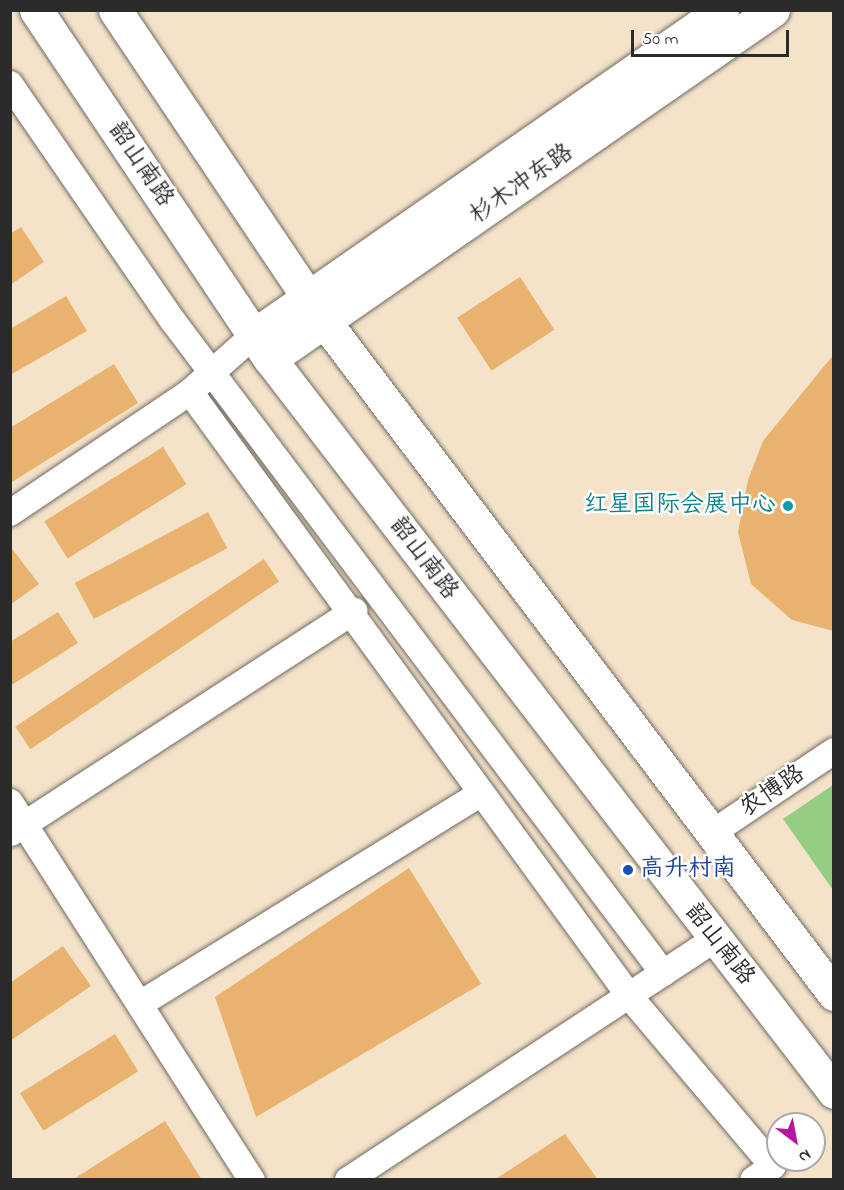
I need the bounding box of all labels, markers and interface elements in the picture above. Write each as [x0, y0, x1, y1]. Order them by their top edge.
scale bar [634, 18, 792, 56]
text: 50 m [642, 27, 679, 53]
street label: 韶山南路 [101, 117, 179, 213]
street label: 杉木冲东路 [465, 139, 579, 231]
place label: 红星国际会展中心 [584, 492, 776, 520]
marker: 红星国际会展中心 [781, 499, 795, 513]
street label: 韶山南路 [383, 512, 463, 606]
street label: 农博路 [735, 760, 811, 824]
place label: 高升村南 [640, 856, 736, 884]
marker: 高升村南 [621, 863, 635, 877]
street label: 韶山南路 [678, 898, 760, 992]
north arrow [766, 1112, 826, 1172]
text: N [794, 1143, 815, 1169]

